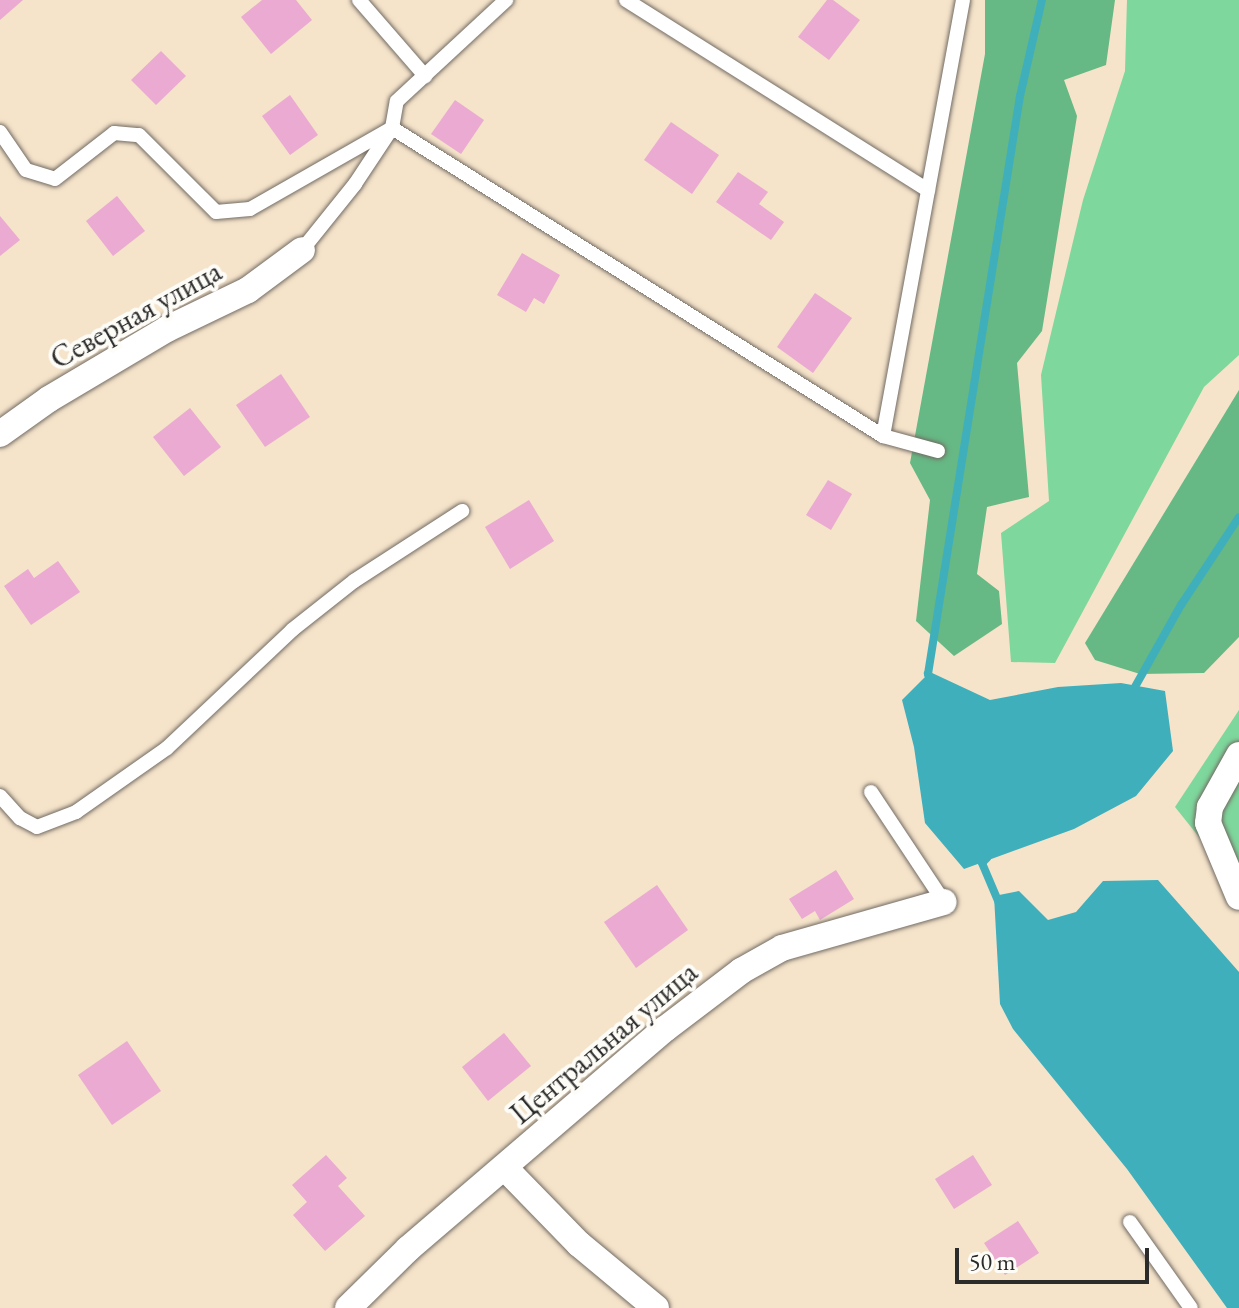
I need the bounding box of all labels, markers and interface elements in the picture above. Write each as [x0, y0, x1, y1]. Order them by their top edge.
street label: Северная улица [44, 253, 228, 377]
street label: Центральная улица [503, 954, 705, 1132]
scale bar [959, 1232, 1153, 1282]
text: 50 m [969, 1246, 1016, 1277]

